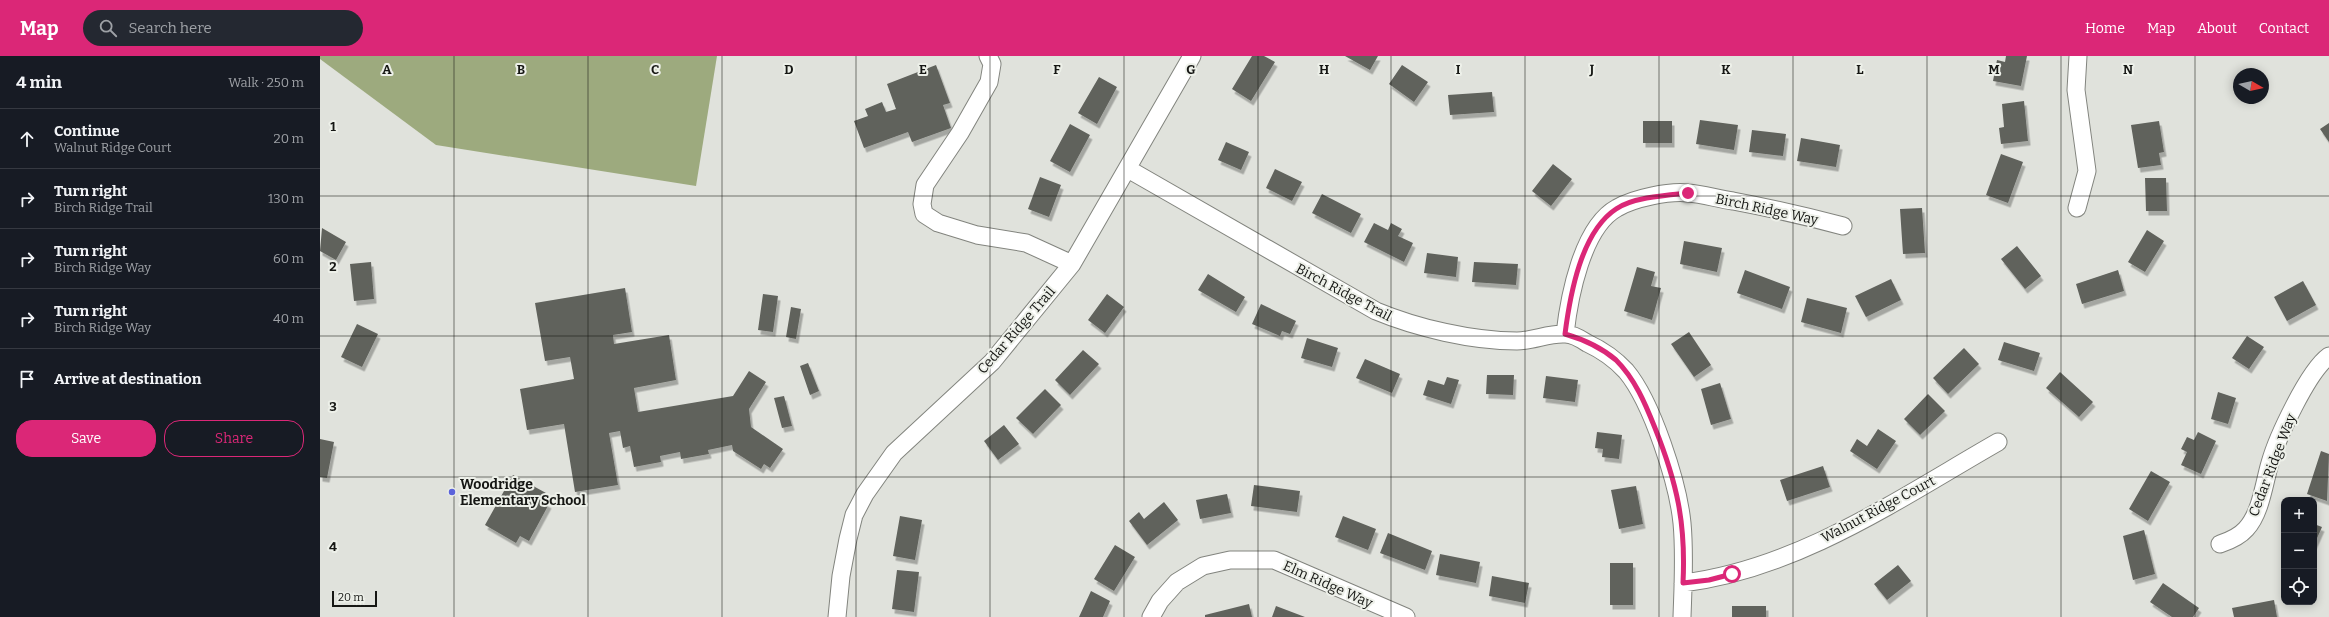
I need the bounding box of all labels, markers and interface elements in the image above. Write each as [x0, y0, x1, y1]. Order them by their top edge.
search box [83, 10, 363, 46]
text: Map [20, 17, 59, 40]
icon: search [97, 17, 119, 39]
text: Search here [129, 19, 212, 37]
text: Home [2085, 20, 2125, 37]
text: Map [2147, 20, 2175, 37]
text: About [2197, 20, 2237, 37]
text: Contact [2259, 20, 2309, 37]
text: A [382, 62, 392, 77]
text: B [517, 62, 525, 77]
text: C [651, 62, 659, 77]
text: D [784, 62, 794, 77]
text: E [919, 62, 927, 77]
text: F [1053, 62, 1061, 77]
text: G [1186, 62, 1196, 77]
text: H [1319, 62, 1329, 77]
text: I [1456, 62, 1461, 77]
text: J [1589, 62, 1595, 77]
text: K [1721, 62, 1731, 77]
text: L [1856, 62, 1864, 77]
text: M [1988, 62, 2000, 77]
text: N [2123, 62, 2133, 77]
north arrow [2233, 68, 2269, 104]
text: 4 min [16, 72, 62, 93]
text: Walk · 250 m [228, 75, 304, 90]
text: 1 [330, 119, 336, 134]
text: Continue [54, 122, 120, 140]
icon: ahead [16, 128, 38, 150]
text: 20 m [274, 131, 304, 146]
text: Walnut Ridge Court [54, 140, 171, 155]
text: Turn right [54, 182, 127, 200]
route end [1679, 184, 1697, 202]
icon: right [16, 188, 38, 210]
street label: Birch Ridge Way [1714, 190, 1820, 229]
text: 130 m [268, 191, 304, 206]
text: Birch Ridge Trail [54, 200, 153, 215]
text: Turn right [54, 242, 127, 260]
icon: right [16, 248, 38, 270]
text: 60 m [273, 251, 304, 266]
text: 2 [329, 259, 337, 274]
text: Birch Ridge Way [54, 260, 151, 275]
street label: Birch Ridge Trail [1293, 260, 1395, 325]
street label: Cedar Ridge Trail [974, 283, 1059, 377]
text: Turn right [54, 302, 127, 320]
icon: right [16, 308, 38, 330]
text: 40 m [273, 311, 304, 326]
text: Birch Ridge Way [54, 320, 151, 335]
icon: arrive [16, 368, 38, 390]
text: Arrive at destination [54, 370, 201, 388]
text: 3 [329, 399, 337, 414]
street label: Cedar Ridge Way [2245, 411, 2300, 519]
button: Save [16, 420, 156, 457]
button: Share [164, 420, 304, 457]
street label: Walnut Ridge Court [1818, 472, 1938, 547]
place label: Woodridge Elementary School [460, 476, 586, 509]
marker: Woodridge Elementary School [447, 487, 457, 497]
map controls [2281, 497, 2317, 605]
button: + [2281, 497, 2317, 533]
button: − [2281, 533, 2317, 569]
text: 4 [329, 539, 337, 554]
street label: Elm Ridge Way [1280, 557, 1376, 612]
route start [1723, 565, 1741, 583]
button: locate [2281, 569, 2317, 605]
scale bar [332, 589, 377, 608]
text: 20 m [338, 591, 364, 604]

